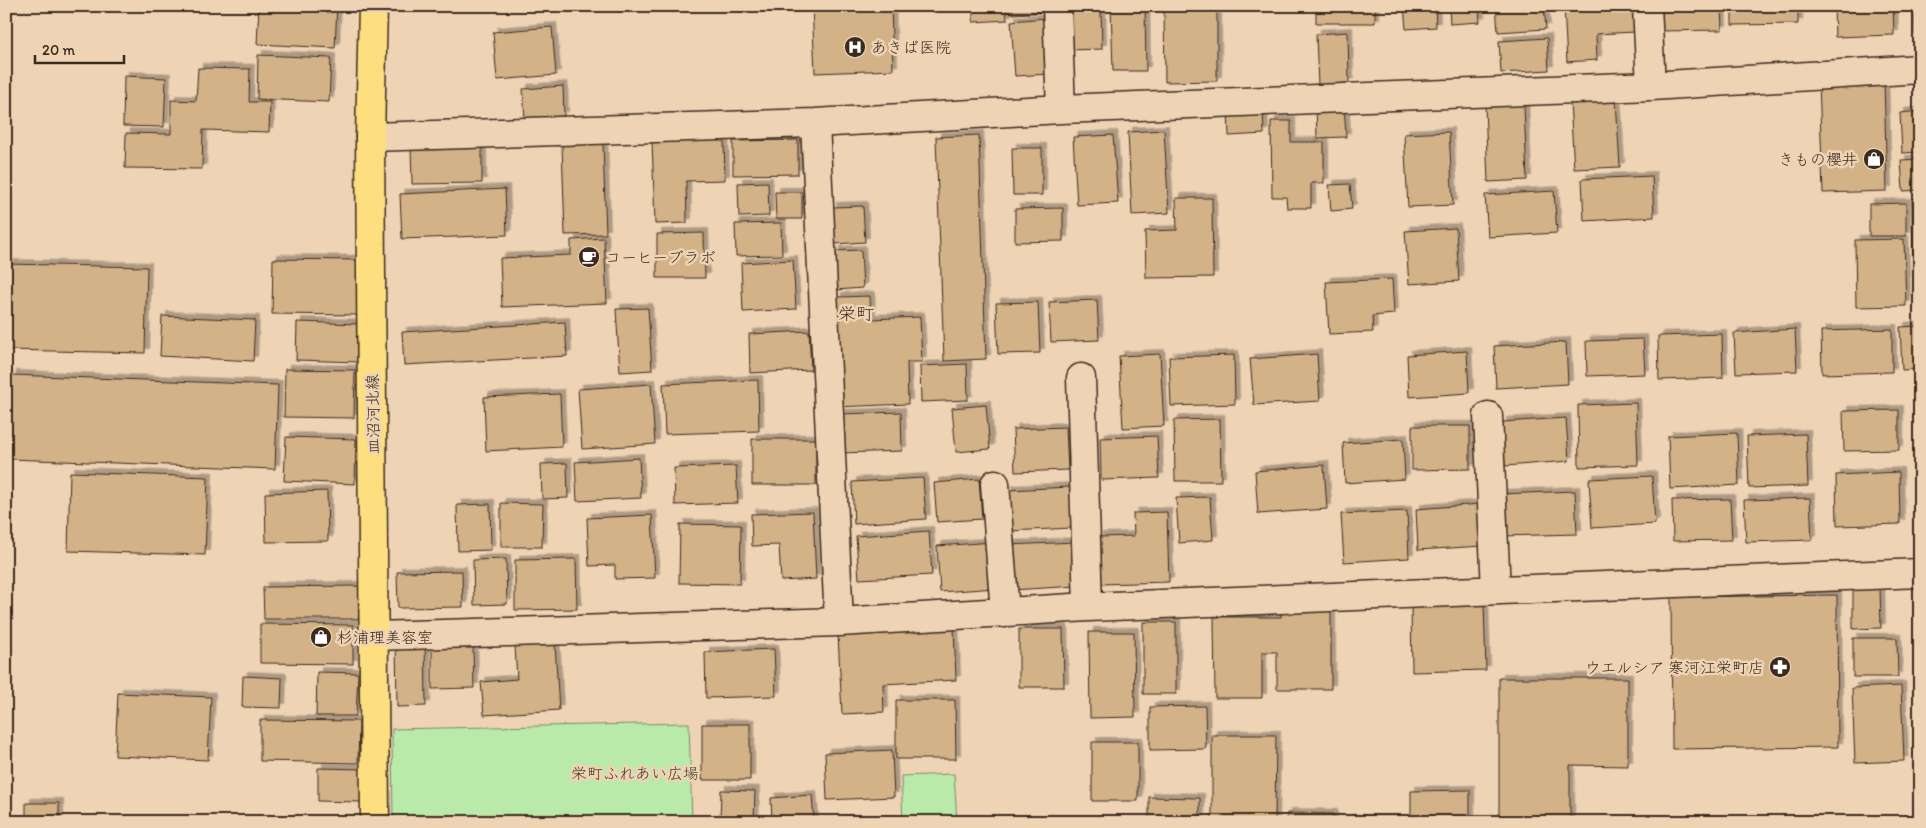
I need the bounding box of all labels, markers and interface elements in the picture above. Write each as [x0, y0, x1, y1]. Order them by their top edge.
scale bar [35, 32, 124, 64]
hospital icon: あきば医院 [843, 35, 867, 59]
place label: あきば医院 [871, 38, 951, 57]
text: 20 m [42, 41, 76, 59]
shop icon: きもの櫻井 [1862, 147, 1886, 171]
place label: きもの櫻井 [1778, 150, 1858, 169]
cafe icon: コーヒーブラボ [577, 245, 601, 269]
place label: コーヒーブラボ [605, 248, 715, 267]
district label: 栄町 [838, 303, 874, 325]
street label: 皿沼河北線 [363, 374, 383, 454]
shop icon: 杉浦理美容室 [309, 625, 333, 649]
place label: 杉浦理美容室 [337, 628, 433, 647]
pharmacy icon: ウエルシア 寒河江栄町店 [1768, 655, 1792, 679]
place label: ウエルシア 寒河江栄町店 [1584, 658, 1764, 677]
park label: 栄町ふれあい広場 [571, 764, 699, 783]

